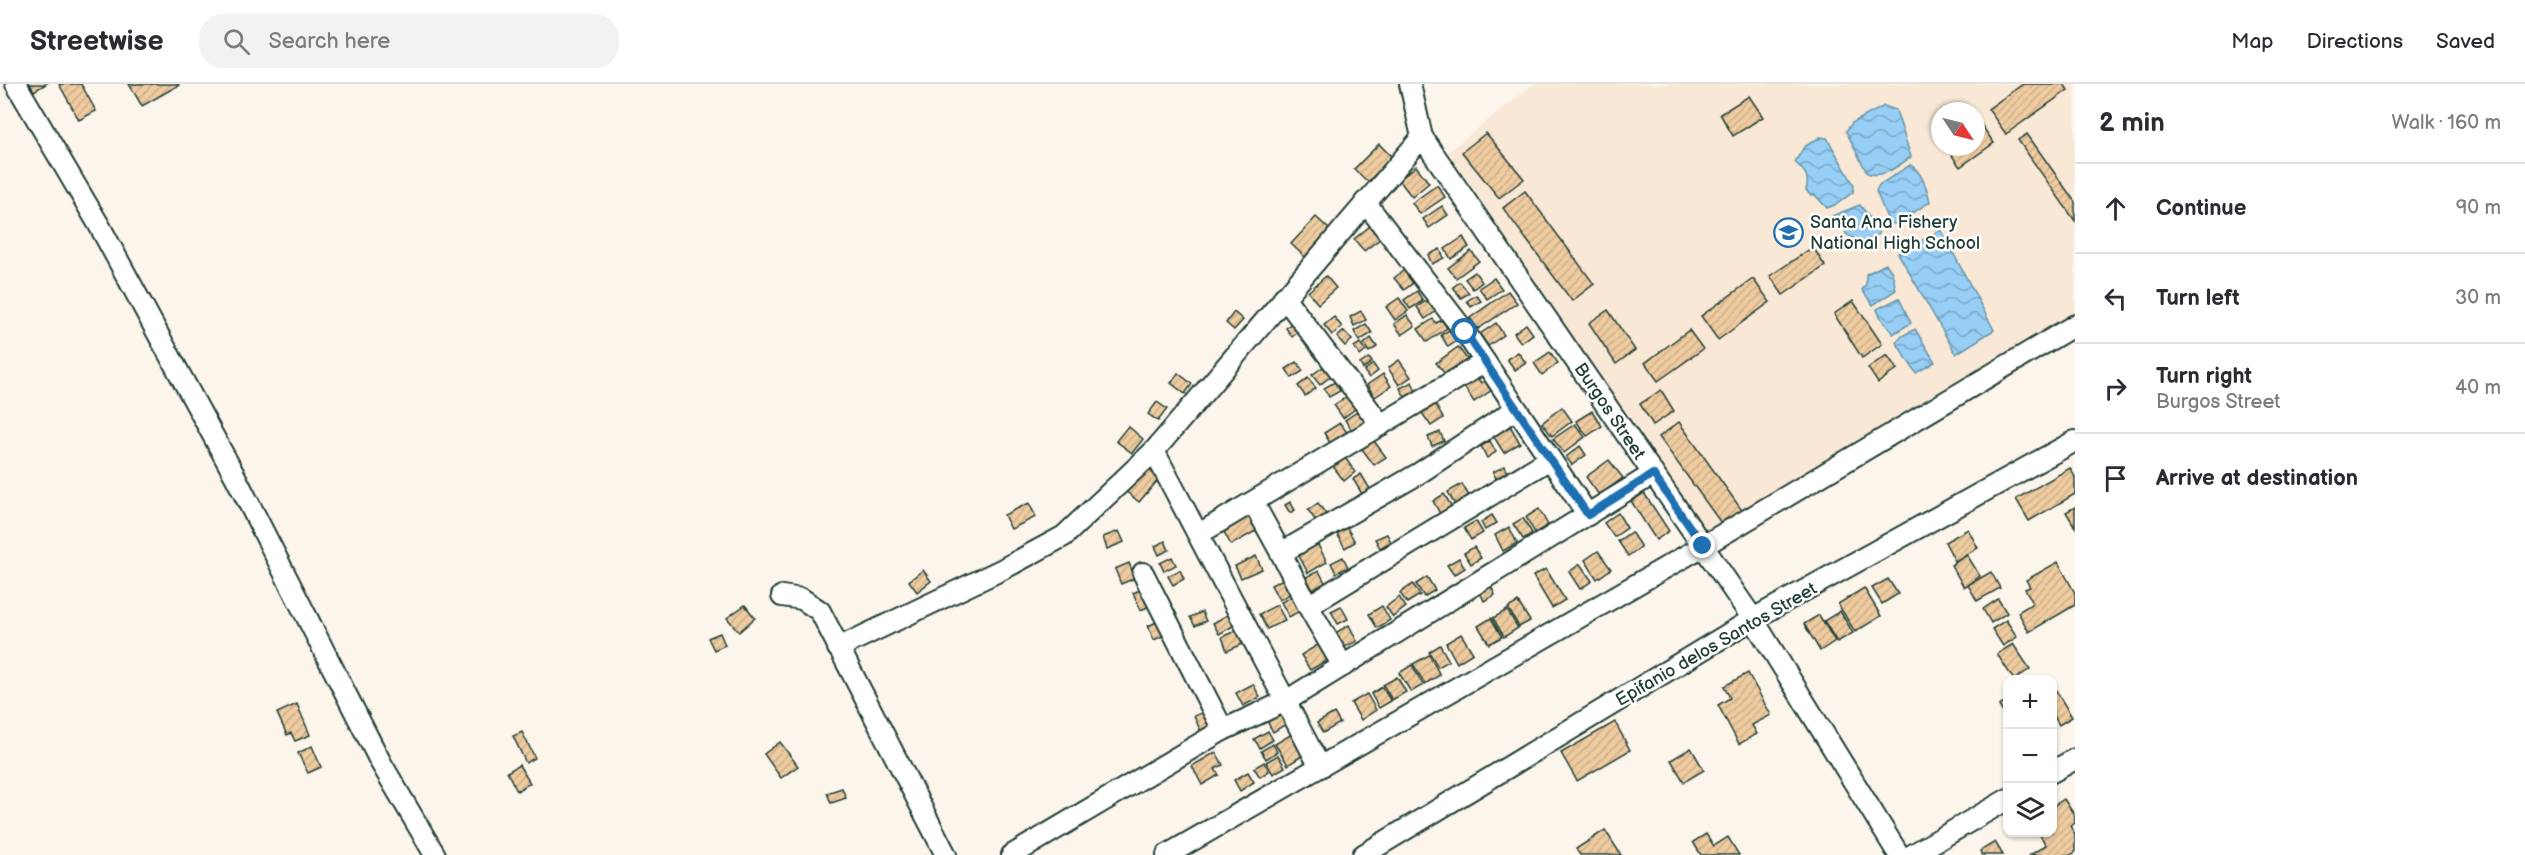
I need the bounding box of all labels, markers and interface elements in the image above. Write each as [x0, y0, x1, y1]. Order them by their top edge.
search box [199, 14, 619, 68]
text: Streetwise [30, 25, 163, 58]
icon: search [220, 25, 253, 58]
text: Search here [268, 28, 390, 55]
text: Map [2231, 29, 2274, 54]
text: Directions [2307, 29, 2403, 54]
text: Saved [2436, 29, 2495, 54]
north arrow [1931, 102, 1985, 156]
text: 2 min [2099, 108, 2165, 139]
text: Walk · 160 m [2392, 111, 2501, 135]
icon: ahead [2099, 192, 2132, 225]
text: Continue [2156, 195, 2246, 222]
text: 90 m [2456, 196, 2501, 220]
place label: Santa Ana Fishery National High School [1810, 212, 1980, 254]
school or university icon: Santa Ana Fishery National High School [1773, 216, 1805, 248]
icon: left [2099, 282, 2132, 315]
text: Turn left [2156, 285, 2240, 312]
text: 30 m [2455, 286, 2501, 310]
route start [1451, 318, 1477, 344]
street label: Burgos Street [1570, 359, 1650, 464]
text: Turn right [2156, 363, 2252, 390]
icon: right [2099, 372, 2132, 405]
text: 40 m [2455, 376, 2501, 400]
text: Burgos Street [2156, 390, 2280, 414]
icon: arrive [2099, 462, 2132, 495]
text: Arrive at destination [2156, 465, 2358, 492]
route end [1689, 532, 1715, 558]
street label: Epifanio delos Santos Street [1612, 578, 1821, 711]
map controls [2003, 675, 2057, 837]
button: + [2003, 675, 2057, 729]
button: − [2003, 729, 2057, 783]
button: layers [2003, 783, 2057, 837]

